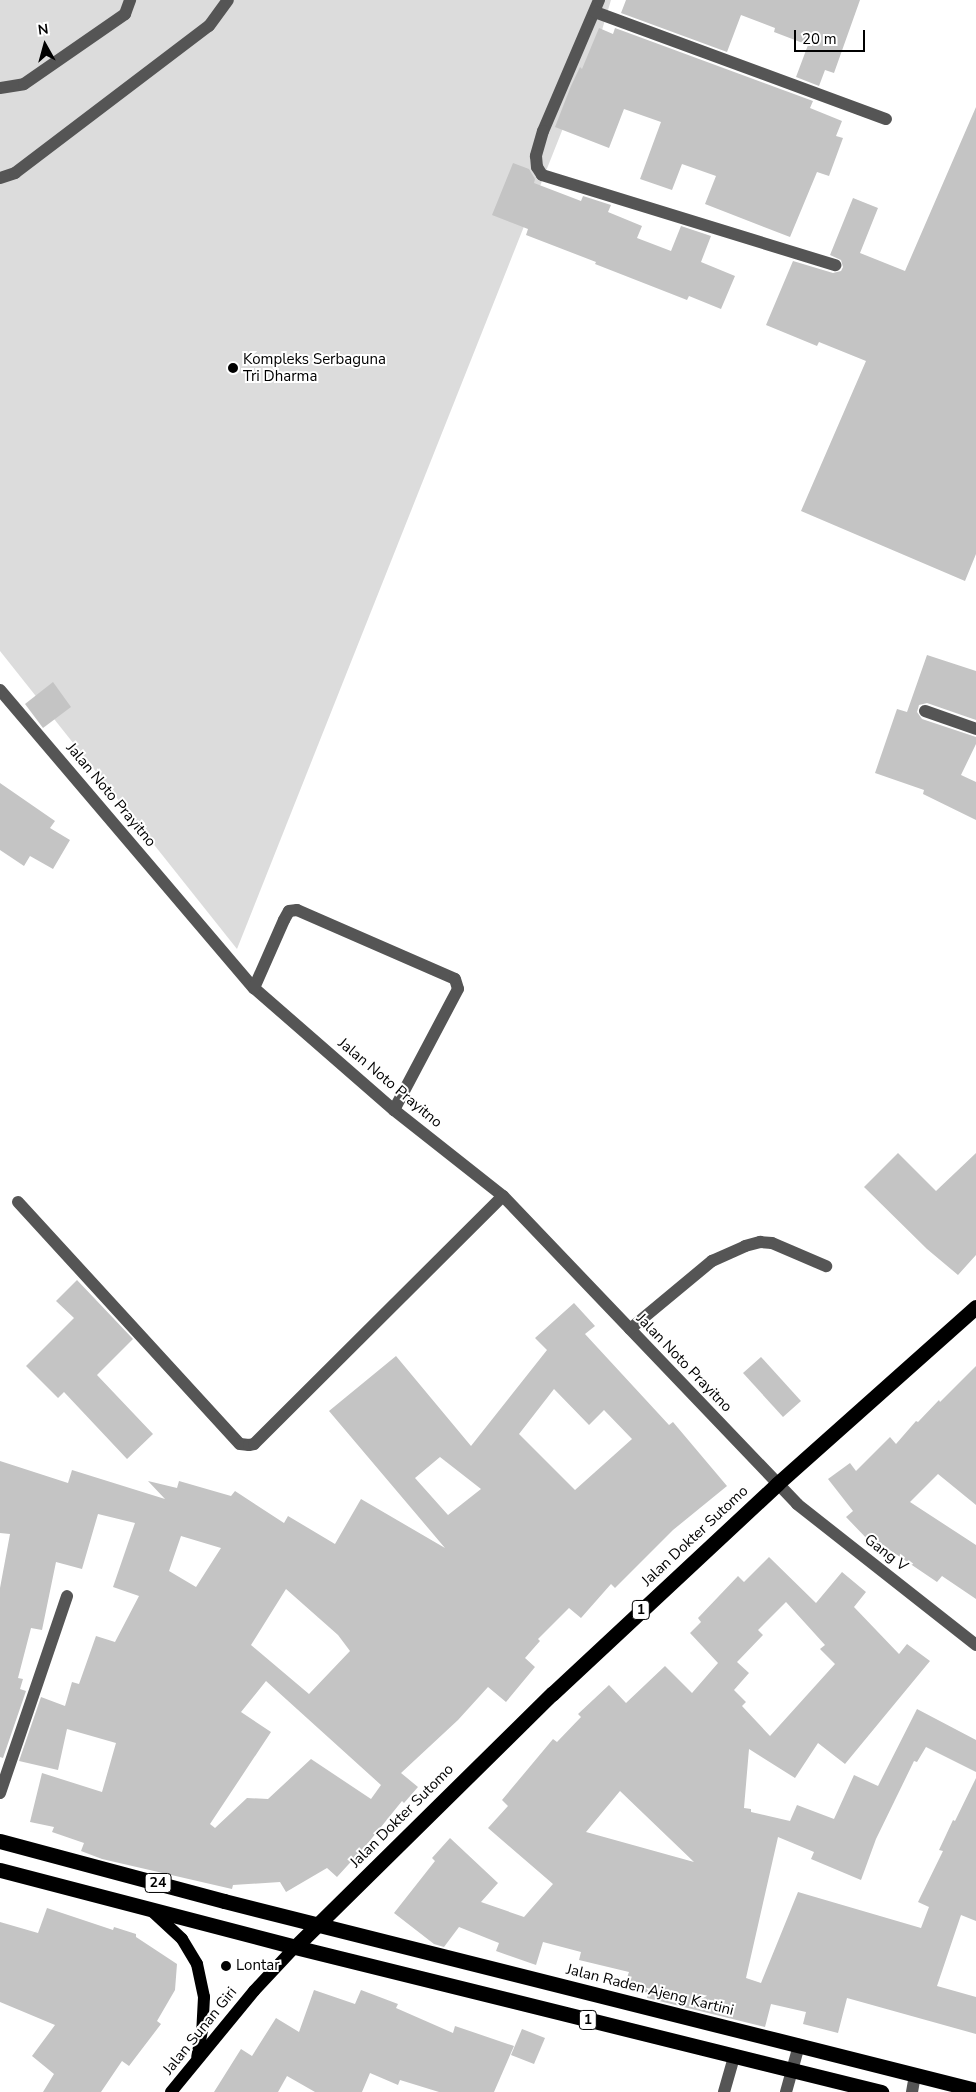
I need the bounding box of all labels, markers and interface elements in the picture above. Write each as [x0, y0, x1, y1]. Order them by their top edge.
north arrow [20, 20, 70, 70]
text: N [37, 20, 49, 40]
scale bar [796, 20, 867, 52]
text: 20 m [802, 29, 837, 49]
place label: Kompleks Serbaguna Tri Dharma [243, 350, 386, 385]
marker: Kompleks Serbaguna Tri Dharma [227, 362, 239, 374]
street label: Jalan Noto Prayitno [62, 739, 160, 851]
street label: Jalan Noto Prayitno [334, 1034, 446, 1132]
street label: Jalan Noto Prayitno [632, 1310, 736, 1416]
street label: Jalan Dokter Sutomo [638, 1482, 752, 1590]
street label: Gang V [861, 1530, 911, 1576]
road number: 1 [631, 1598, 651, 1622]
street label: Jalan Dokter Sutomo [346, 1760, 458, 1872]
road number: 24 [144, 1872, 172, 1895]
place label: Lontar [236, 1957, 279, 1975]
marker: Lontar [220, 1960, 232, 1972]
street label: Jalan Raden Ajeng Kartini [564, 1960, 736, 2020]
street label: Jalan Sunan Giri [159, 1984, 241, 2078]
road number: 1 [578, 2008, 598, 2032]

